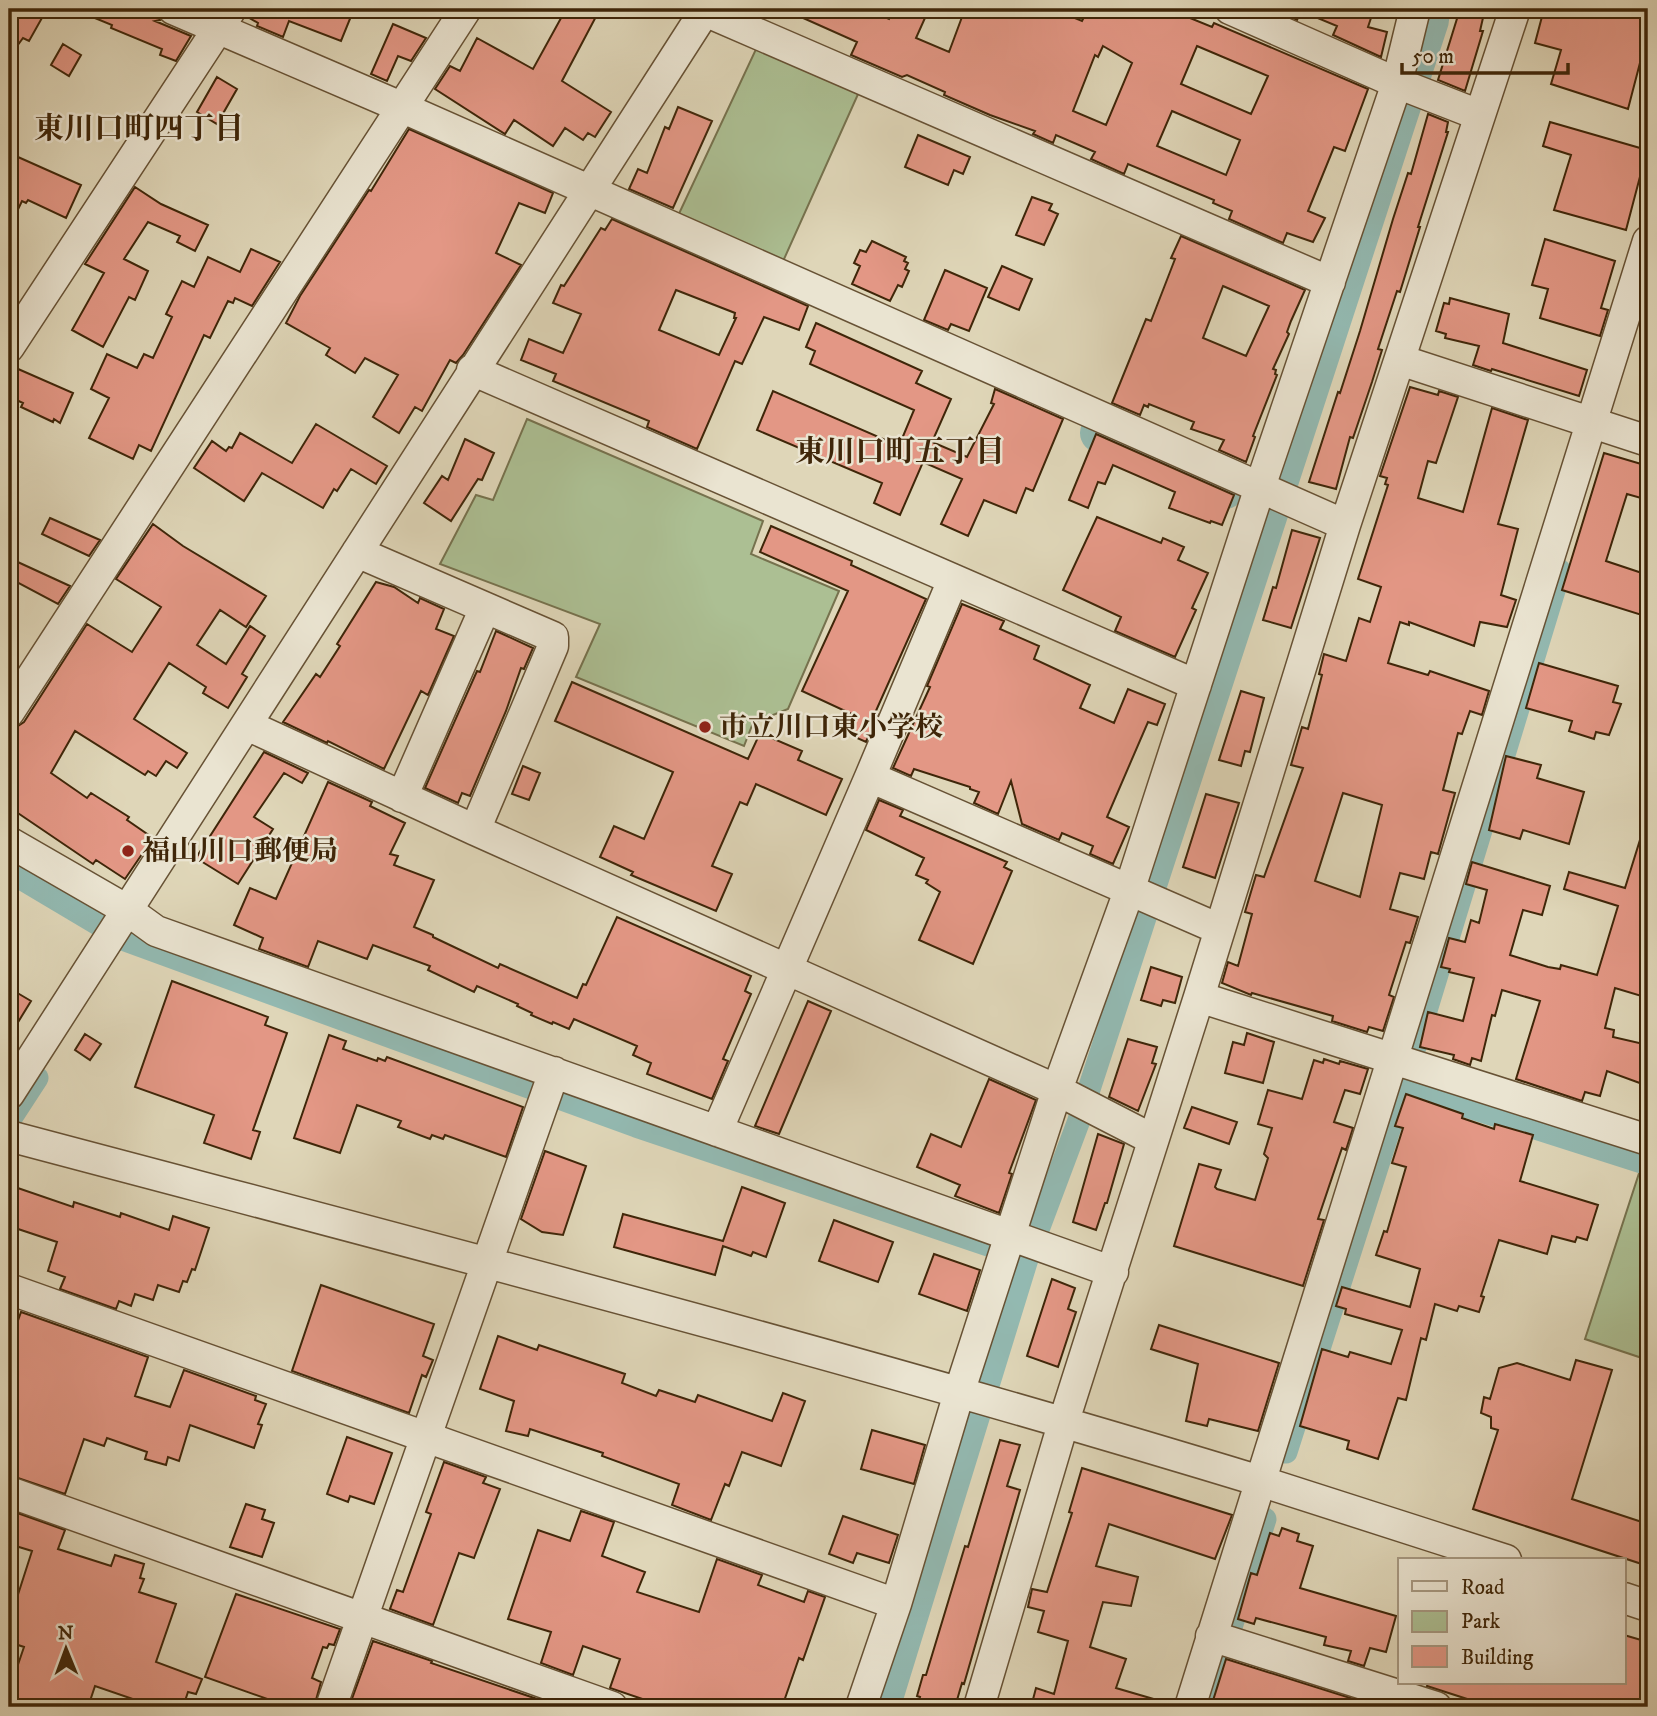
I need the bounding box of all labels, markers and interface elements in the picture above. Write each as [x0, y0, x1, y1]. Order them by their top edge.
scale bar [1402, 32, 1568, 76]
text: 50 m [1412, 44, 1454, 70]
district label: 東川口町四丁目 [34, 111, 244, 148]
district label: 東川口町五丁目 [795, 434, 1005, 471]
place label: 市立川口東小学校 [719, 710, 943, 745]
marker: 市立川口東小学校 [697, 719, 713, 735]
place label: 福山川口郵便局 [142, 834, 338, 869]
marker: 福山川口郵便局 [120, 843, 136, 859]
legend [1398, 1558, 1626, 1684]
text: Road [1461, 1575, 1505, 1601]
text: Park [1461, 1609, 1501, 1635]
north arrow [32, 1614, 102, 1684]
text: N [58, 1622, 74, 1645]
text: Building [1461, 1645, 1534, 1671]

